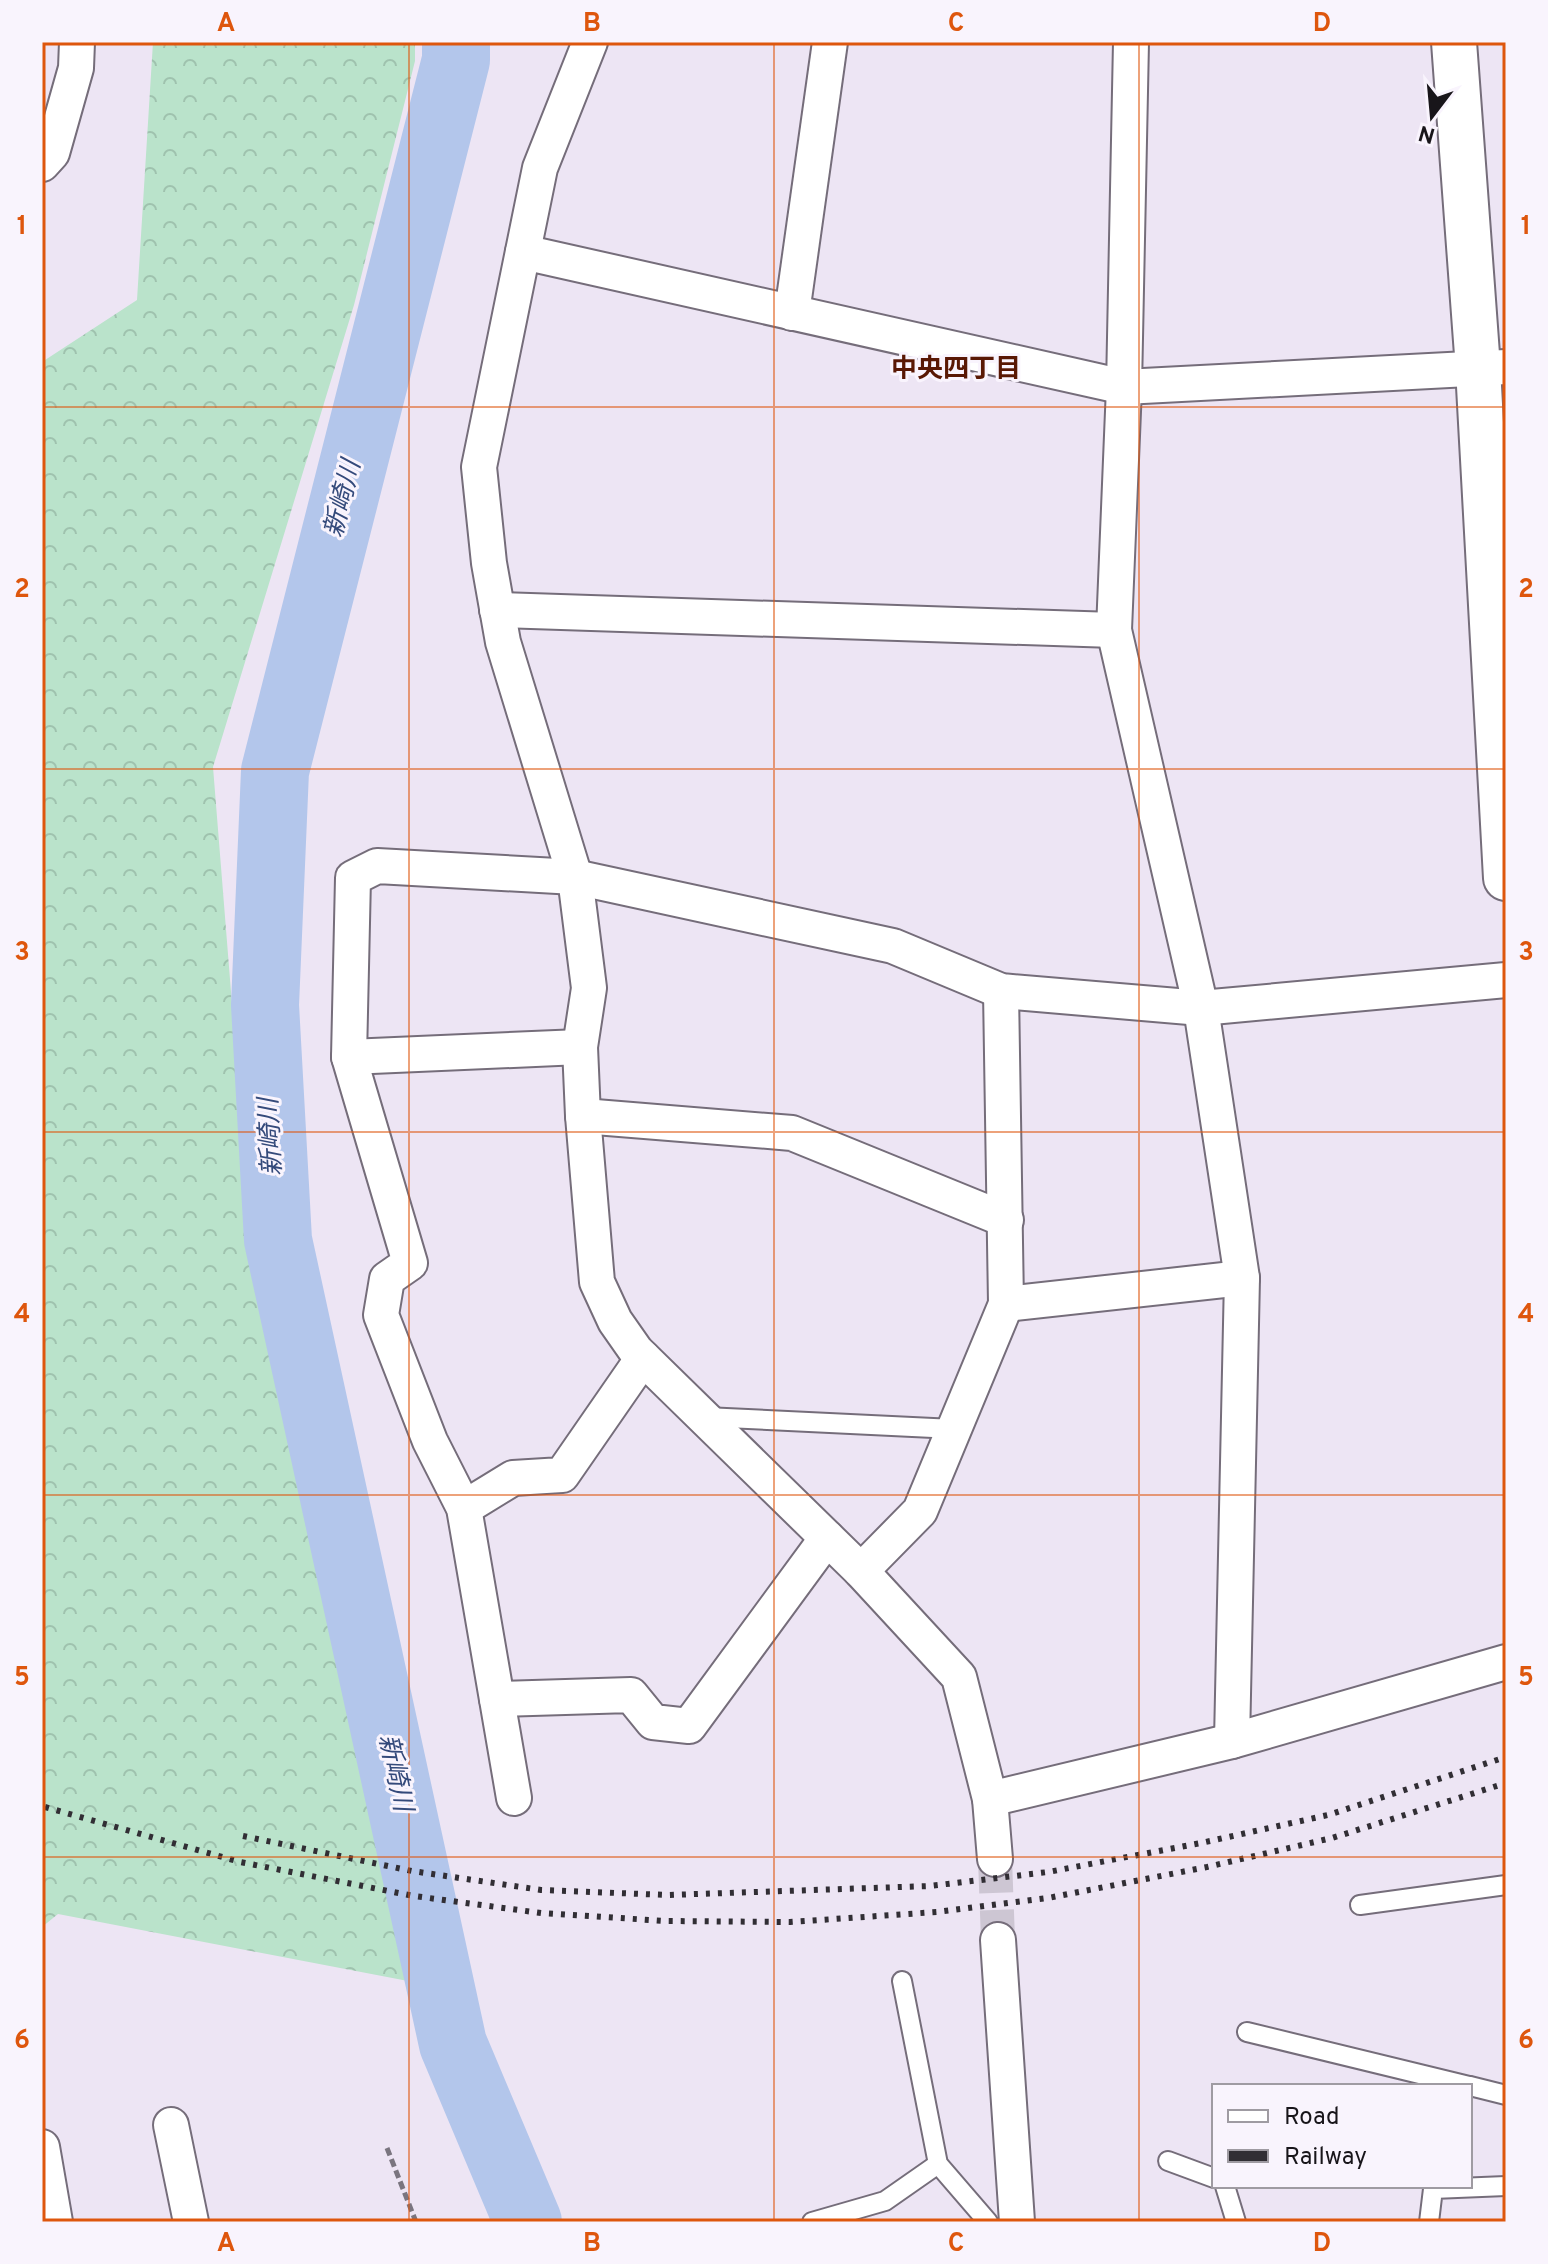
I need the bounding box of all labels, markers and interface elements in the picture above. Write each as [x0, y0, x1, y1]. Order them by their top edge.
text: A [217, 8, 235, 41]
text: B [583, 8, 601, 41]
text: C [948, 8, 964, 41]
text: D [1313, 8, 1331, 41]
north arrow [1392, 76, 1472, 156]
text: N [1416, 118, 1438, 148]
text: 1 [17, 211, 27, 244]
text: 1 [1521, 211, 1531, 244]
district label: 中央四丁目 [891, 354, 1021, 387]
water label: 新崎川 [319, 454, 370, 541]
text: 2 [14, 574, 30, 607]
text: 2 [1518, 574, 1534, 607]
text: 3 [14, 937, 30, 970]
text: 3 [1518, 937, 1534, 970]
water label: 新崎川 [253, 1094, 291, 1177]
text: 4 [14, 1299, 30, 1332]
text: 4 [1518, 1299, 1534, 1332]
text: 5 [14, 1662, 30, 1695]
text: 5 [1518, 1662, 1534, 1695]
water label: 新崎川 [370, 1731, 419, 1818]
text: 6 [14, 2025, 30, 2058]
text: 6 [1518, 2025, 1534, 2058]
legend [1212, 2084, 1472, 2188]
text: Road [1284, 2103, 1340, 2133]
text: Railway [1284, 2143, 1367, 2173]
text: A [217, 2228, 235, 2261]
text: B [583, 2228, 601, 2261]
text: C [948, 2228, 964, 2261]
text: D [1313, 2228, 1331, 2261]

